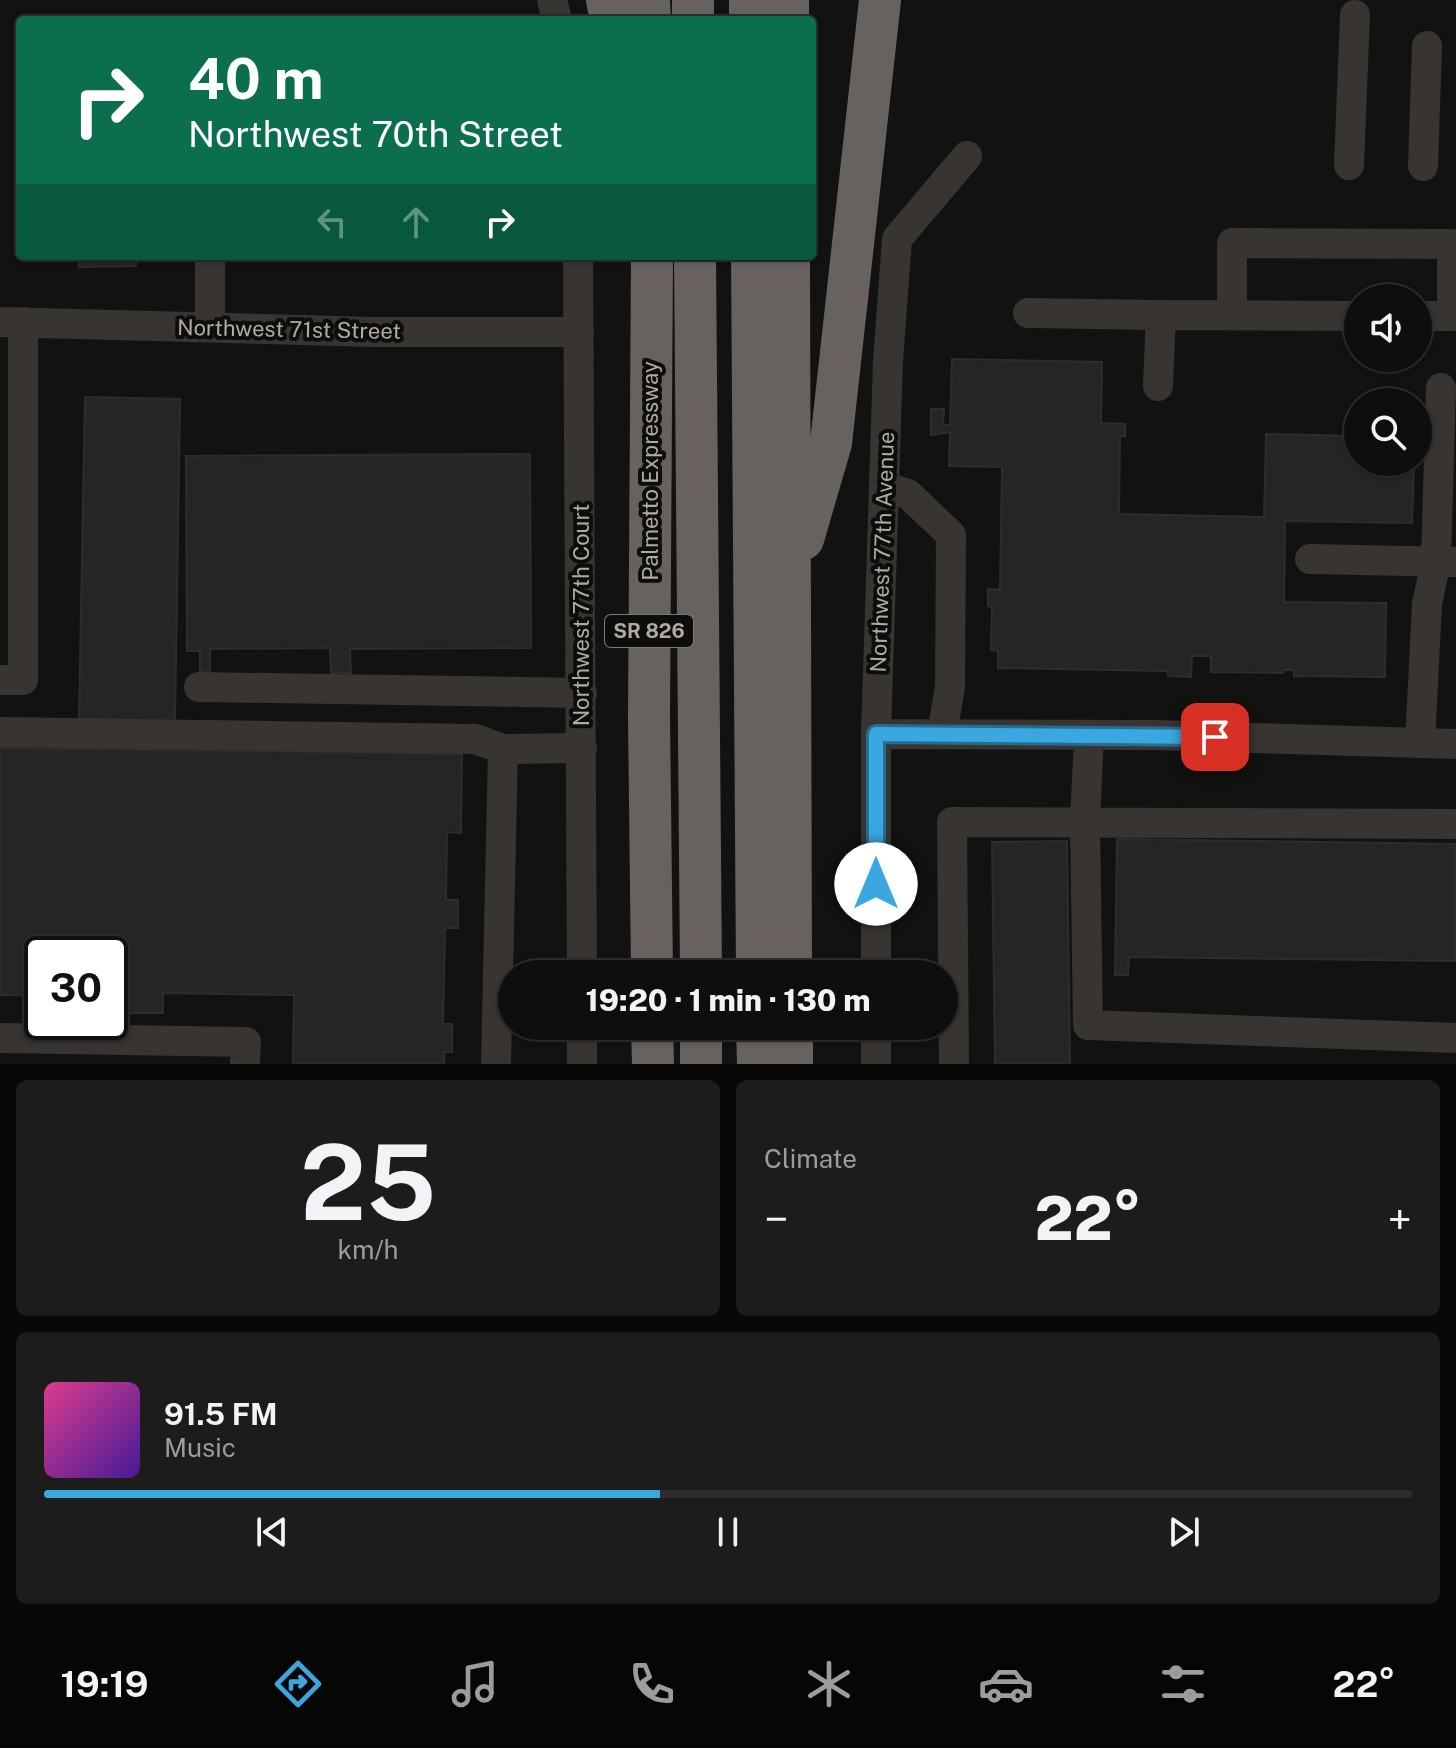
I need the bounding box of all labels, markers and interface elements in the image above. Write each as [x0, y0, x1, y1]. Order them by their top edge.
text: 40 m [188, 46, 324, 112]
icon: right [56, 48, 160, 152]
text: Northwest 70th Street [188, 113, 563, 155]
icon: left [310, 200, 354, 244]
icon: ahead [394, 200, 438, 244]
icon: right [478, 200, 522, 244]
map controls [1344, 284, 1432, 476]
button: sound [1344, 284, 1432, 372]
street label: Northwest 71st Street [177, 314, 401, 344]
street label: Palmetto Expressway [637, 361, 663, 581]
button: search [1344, 388, 1432, 476]
street label: Northwest 77th Avenue [865, 431, 899, 673]
street label: Northwest 77th Court [568, 504, 594, 726]
road number: SR 826 [605, 615, 693, 647]
pin [1181, 703, 1249, 771]
icon: arrive [1193, 715, 1237, 759]
position arrow [834, 842, 918, 926]
speed limit sign: 30 [24, 936, 128, 1040]
text: 19:20 · 1 min · 130 m [586, 982, 870, 1018]
text: 25 [300, 1121, 436, 1243]
text: Climate [764, 1143, 857, 1174]
text: 22° [1034, 1183, 1142, 1254]
text: − [764, 1193, 788, 1245]
text: + [1388, 1193, 1412, 1245]
text: km/h [337, 1234, 399, 1265]
text: 91.5 FM [164, 1396, 278, 1432]
text: Music [164, 1432, 236, 1463]
icon: previous [250, 1510, 294, 1554]
icon: pause [706, 1510, 750, 1554]
icon: next [1162, 1510, 1206, 1554]
icon: directions [270, 1656, 326, 1712]
icon: music [447, 1656, 503, 1712]
icon: phone [624, 1656, 680, 1712]
icon: climate [801, 1656, 857, 1712]
icon: car [978, 1656, 1034, 1712]
icon: filters [1155, 1656, 1211, 1712]
text: 19:19 [61, 1663, 149, 1705]
text: 22° [1333, 1663, 1395, 1705]

